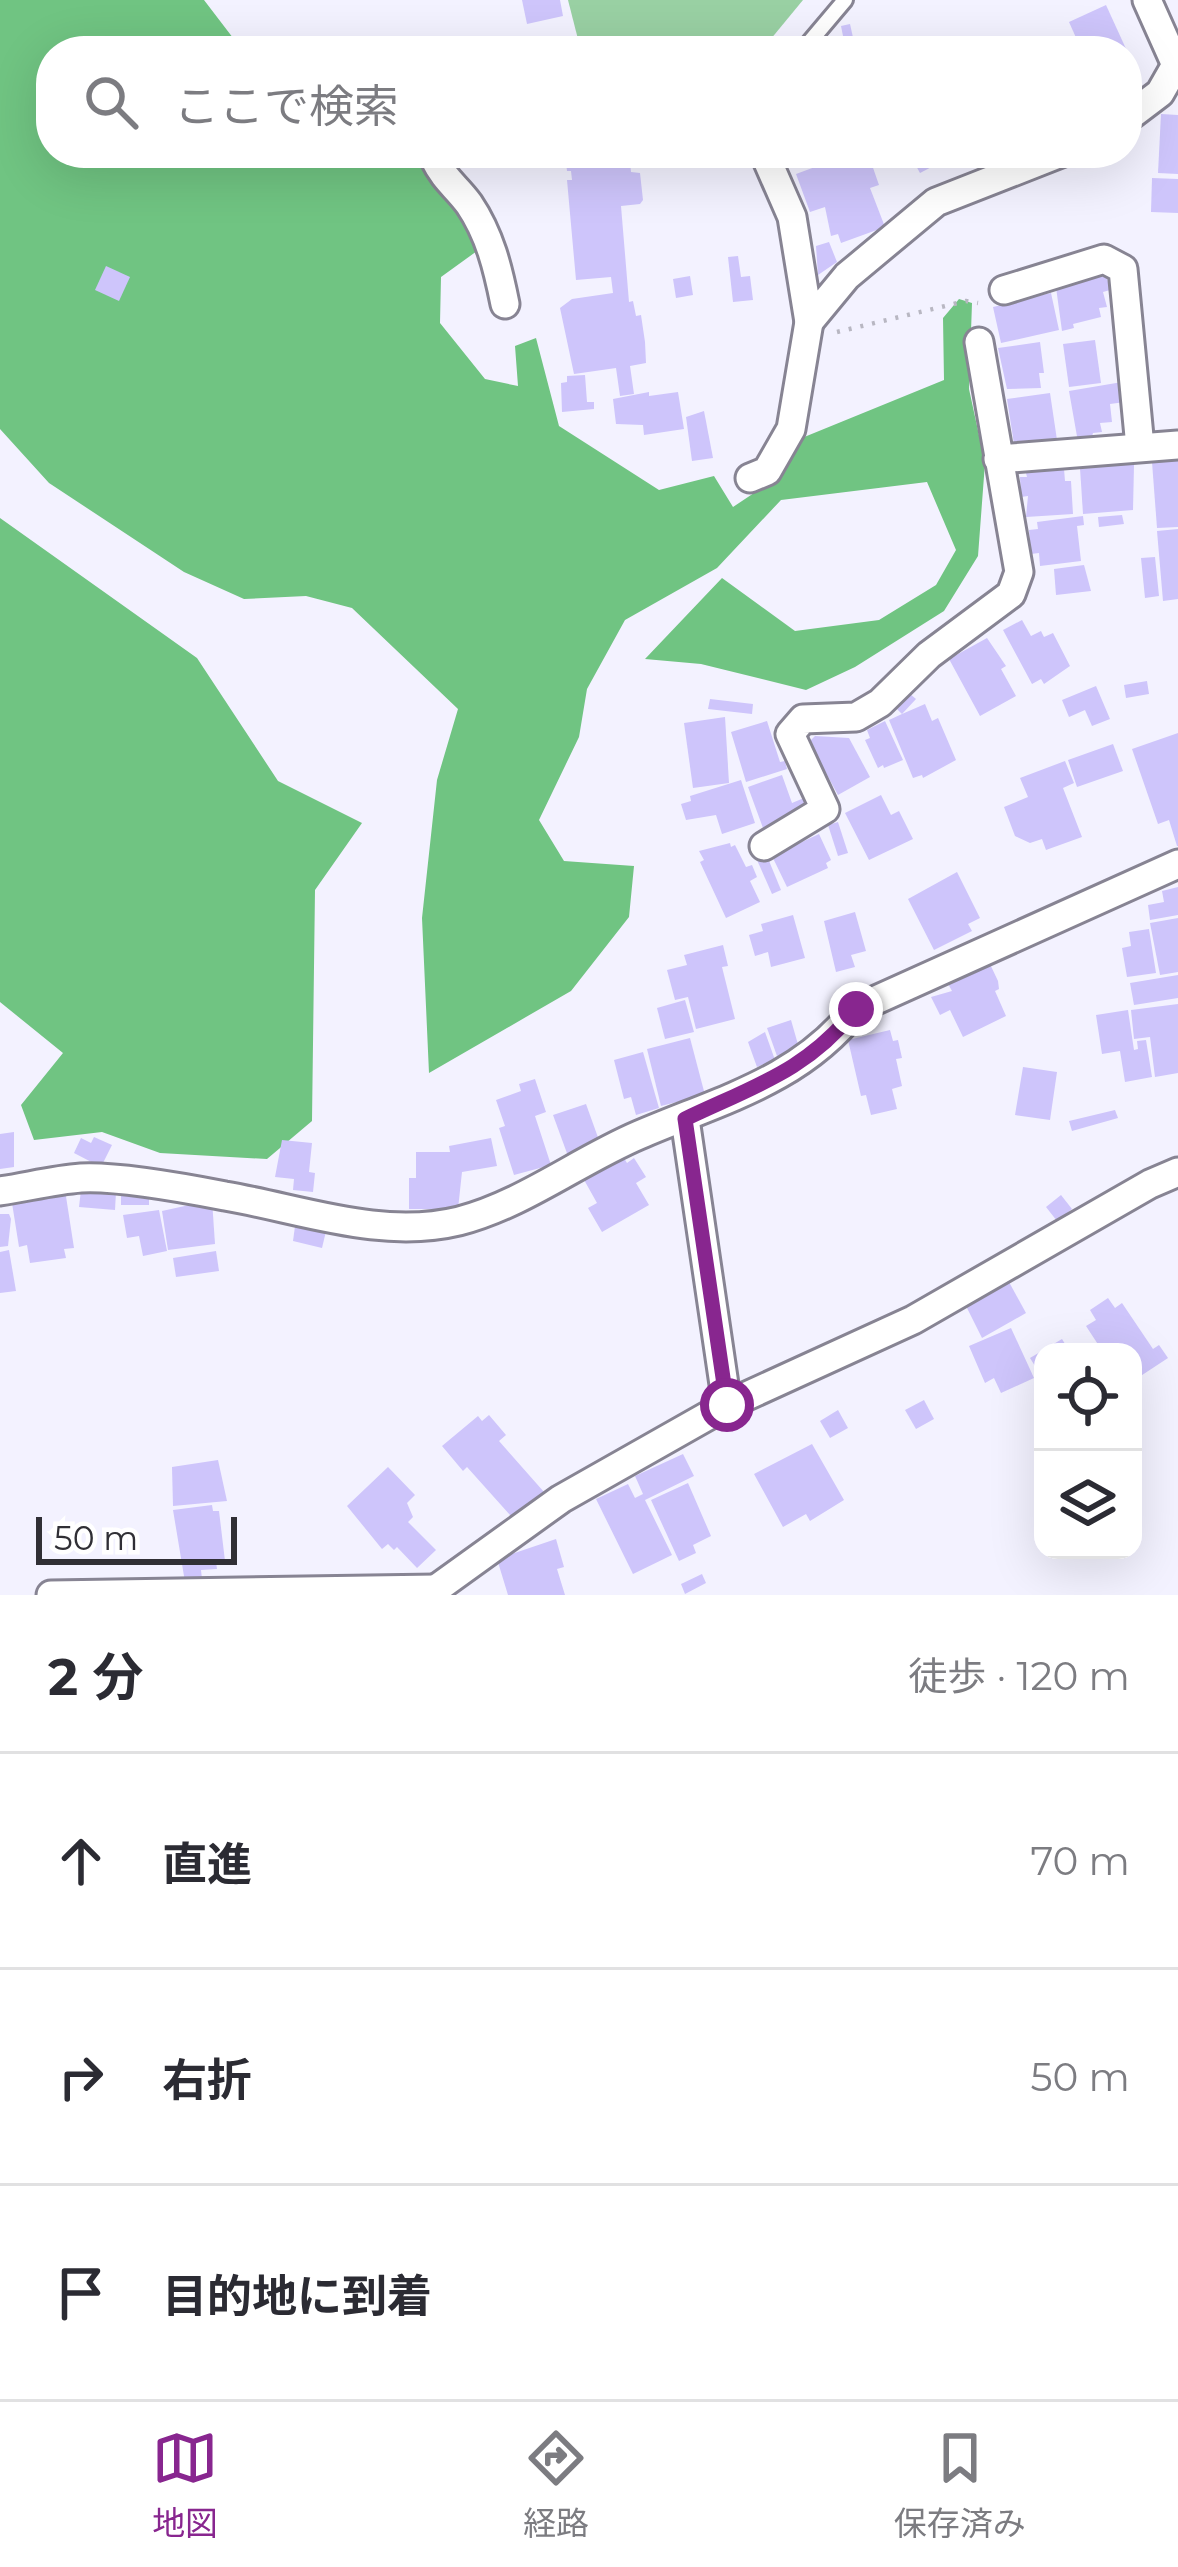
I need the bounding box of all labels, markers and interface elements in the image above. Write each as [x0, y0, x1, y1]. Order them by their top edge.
search box [36, 36, 1142, 168]
icon: search [78, 69, 144, 135]
text: ここで検索 [174, 78, 399, 133]
route end [829, 982, 883, 1036]
map controls [1034, 1343, 1142, 1559]
button: locate [1034, 1343, 1142, 1451]
route start [700, 1378, 754, 1432]
button: layers [1034, 1451, 1142, 1559]
scale bar [36, 1511, 237, 1564]
text: 50 m [54, 1518, 138, 1558]
text: 2 分 [48, 1646, 144, 1708]
text: 徒歩 · 120 m [908, 1652, 1130, 1700]
icon: ahead [48, 1828, 114, 1894]
text: 直進 [162, 1836, 252, 1891]
text: 70 m [1030, 1837, 1130, 1885]
icon: right [48, 2044, 114, 2110]
text: 右折 [162, 2052, 252, 2107]
text: 50 m [1031, 2053, 1130, 2101]
icon: arrive [48, 2260, 114, 2326]
text: 目的地に到着 [162, 2268, 432, 2323]
tab: 地図 [152, 2425, 218, 2545]
tab: 経路 [523, 2425, 589, 2545]
tab: 保存済み [894, 2425, 1026, 2545]

